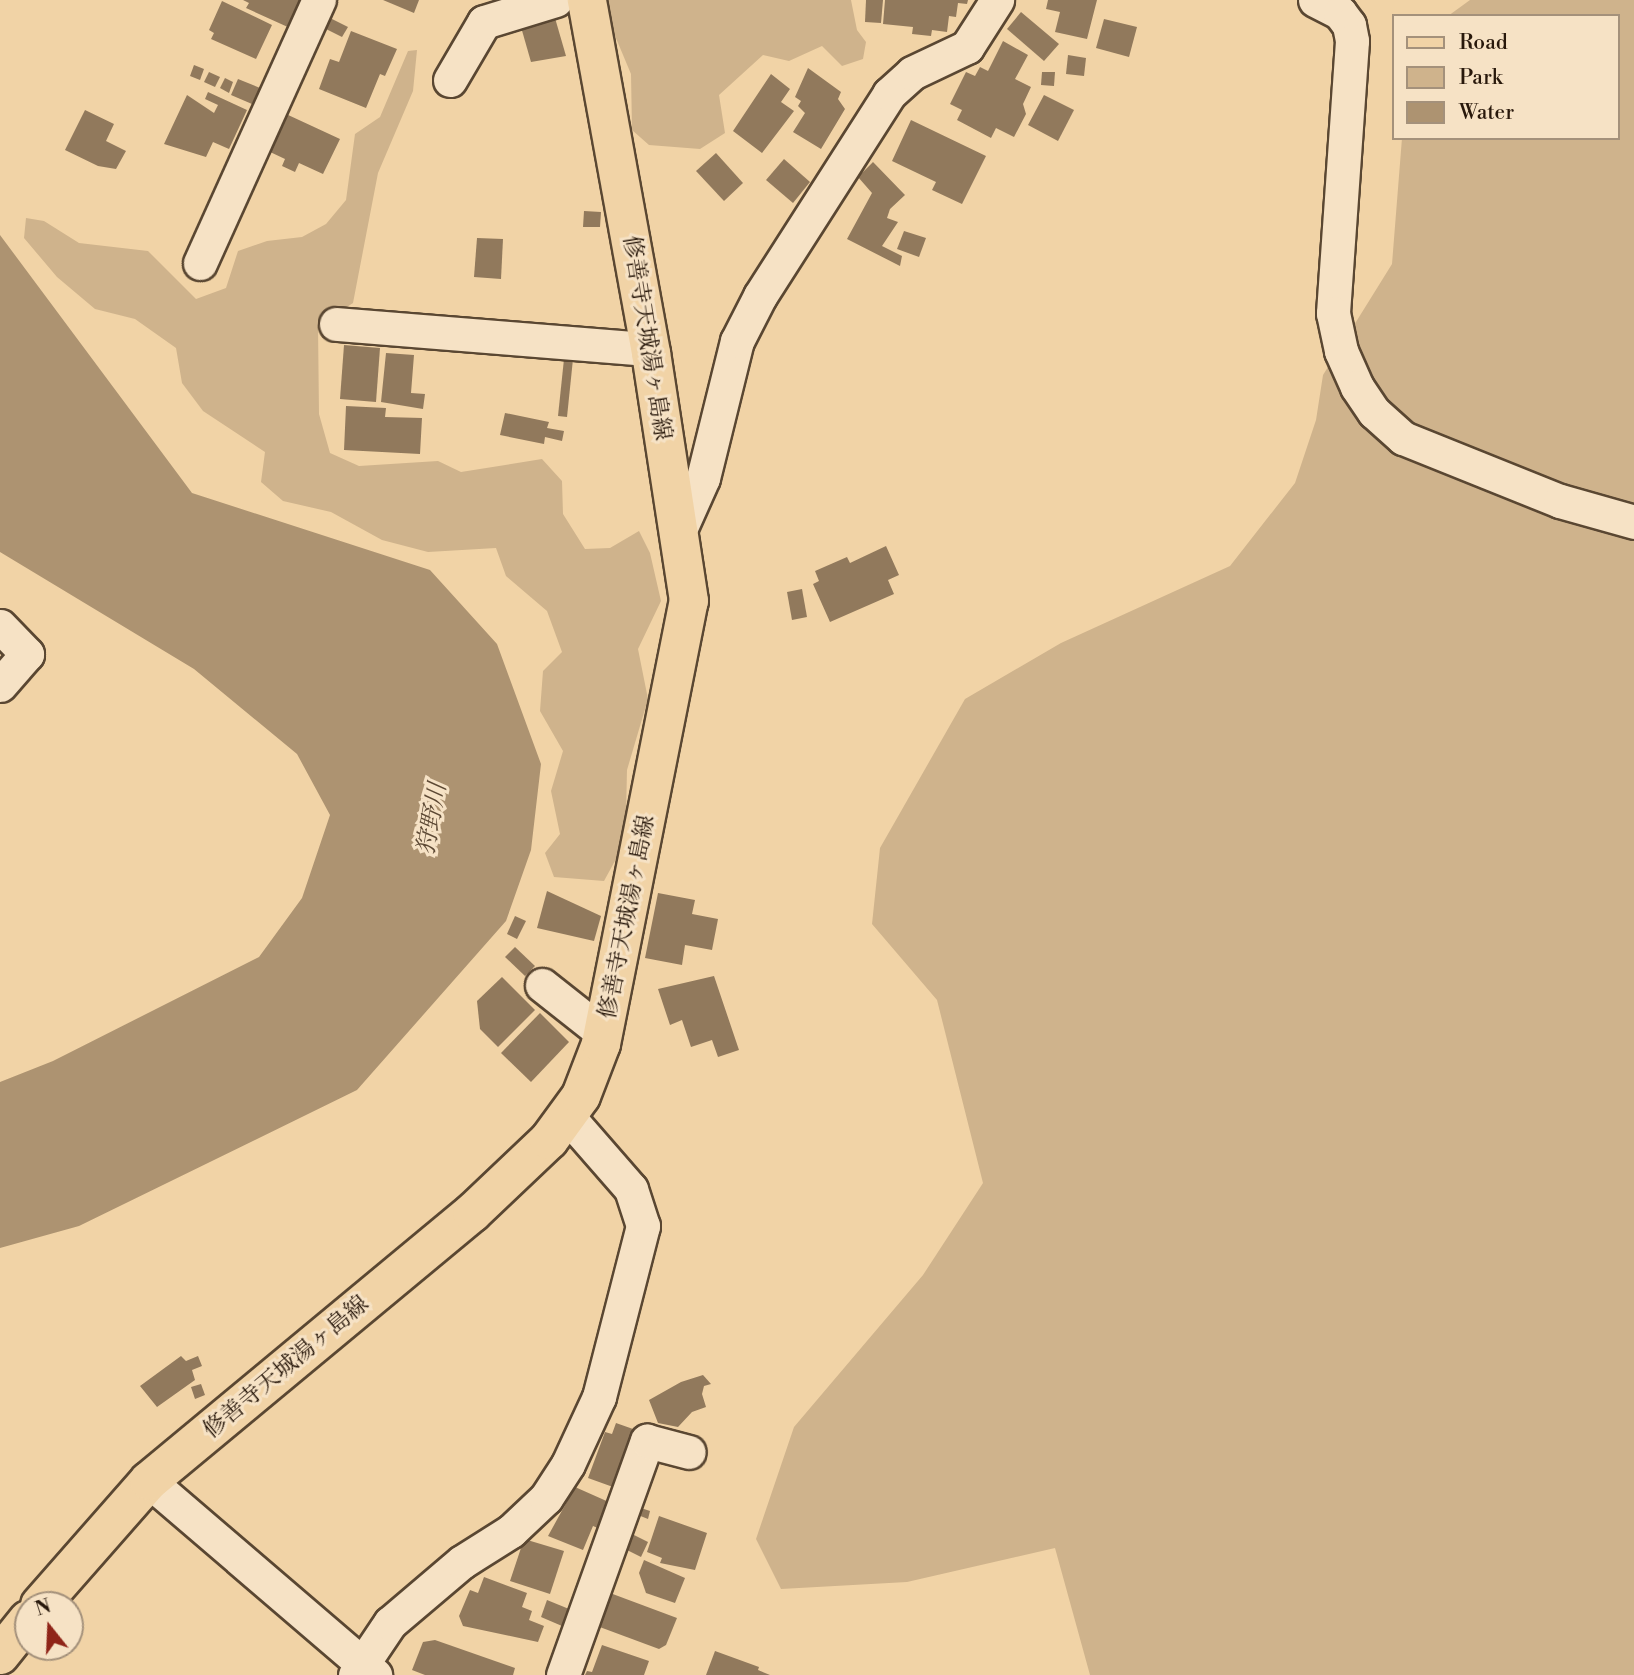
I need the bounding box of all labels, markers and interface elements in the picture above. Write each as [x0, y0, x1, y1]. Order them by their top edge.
legend [1392, 14, 1620, 140]
text: Road [1459, 30, 1508, 56]
text: Park [1459, 65, 1503, 91]
text: Water [1459, 100, 1514, 126]
street label: 修善寺天城湯ヶ島線 [617, 234, 677, 442]
water label: 狩野川 [413, 781, 453, 857]
street label: 修善寺天城湯ヶ島線 [594, 813, 660, 1021]
street label: 修善寺天城湯ヶ島線 [198, 1290, 374, 1444]
north arrow [14, 1591, 84, 1661]
text: N [32, 1594, 54, 1622]

